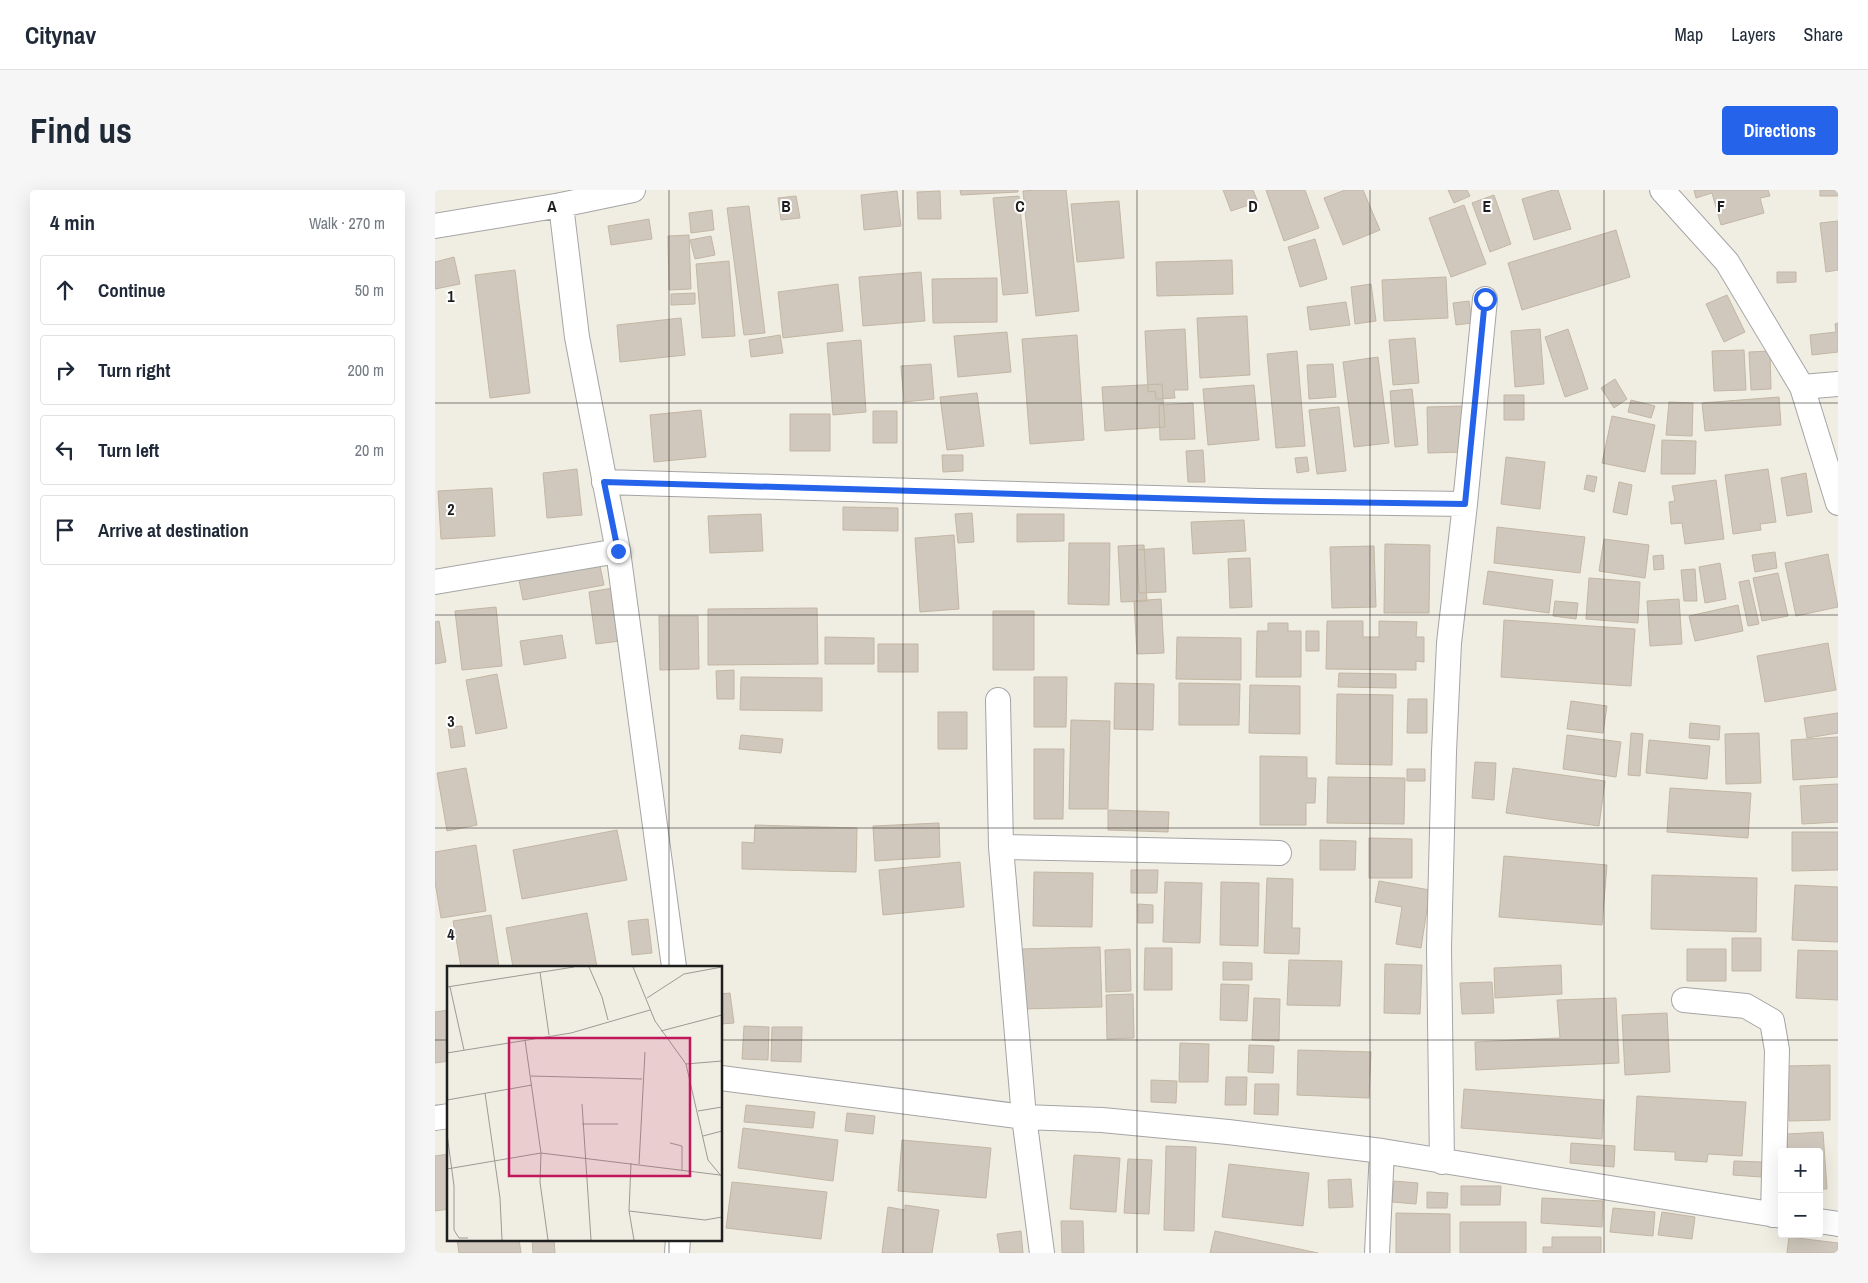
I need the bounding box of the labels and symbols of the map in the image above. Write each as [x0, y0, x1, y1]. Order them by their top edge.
text: A [547, 195, 557, 217]
text: B [781, 195, 791, 217]
text: C [1015, 195, 1025, 217]
text: D [1248, 195, 1258, 217]
text: E [1483, 195, 1492, 217]
text: F [1717, 195, 1725, 217]
text: 1 [447, 285, 455, 307]
route start [1474, 288, 1497, 311]
text: 2 [447, 498, 455, 520]
route end [607, 540, 630, 563]
text: 3 [447, 710, 455, 732]
text: 4 [447, 923, 455, 945]
inset map [447, 966, 723, 1240]

